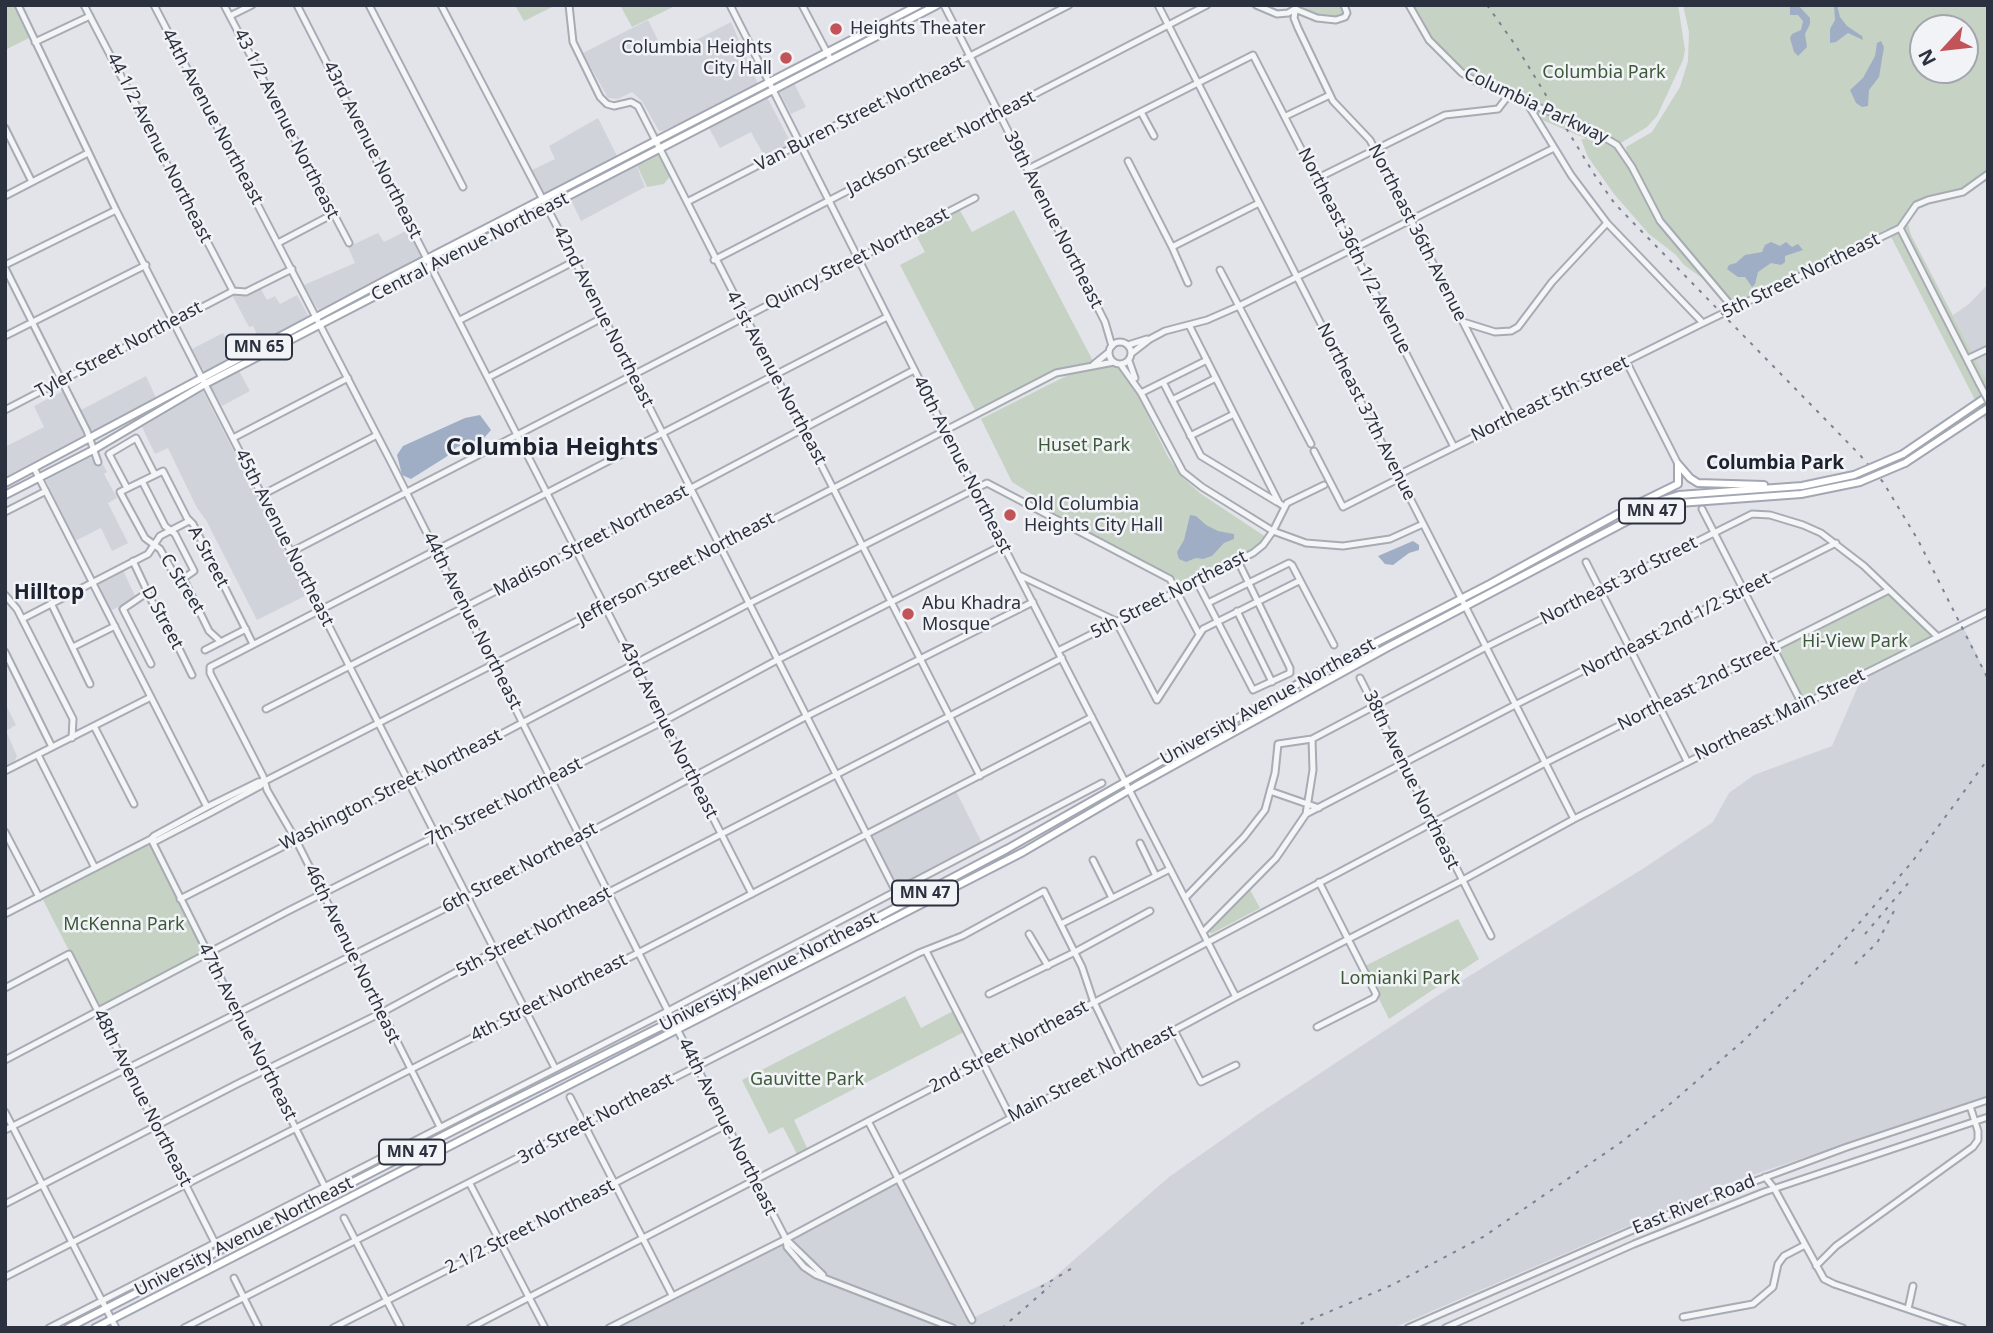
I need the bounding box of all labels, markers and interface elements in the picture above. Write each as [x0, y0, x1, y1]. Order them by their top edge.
north arrow [1909, 14, 1979, 84]
place label: Heights Theater [850, 18, 986, 40]
marker: Heights Theater [828, 21, 844, 37]
street label: 43 1/2 Avenue Northeast [229, 25, 343, 223]
street label: 44th Avenue Northeast [157, 26, 267, 208]
place label: Columbia Heights City Hall [621, 37, 772, 80]
text: N [1912, 45, 1942, 70]
street label: 44 1/2 Avenue Northeast [102, 49, 216, 247]
marker: Columbia Heights City Hall [778, 50, 794, 66]
street label: Van Buren Street Northeast [752, 52, 968, 176]
street label: 43rd Avenue Northeast [318, 58, 426, 242]
park label: Columbia Park [1542, 62, 1666, 84]
street label: Columbia Parkway [1460, 63, 1612, 149]
street label: Jackson Street Northeast [843, 86, 1039, 200]
street label: 39th Avenue Northeast [999, 128, 1107, 312]
street label: Northeast 36th Avenue [1363, 141, 1471, 325]
street label: Northeast 36th 1/2 Avenue [1293, 145, 1415, 357]
street label: Central Avenue Northeast [368, 188, 572, 306]
street label: Quincy Street Northeast [761, 203, 953, 315]
street label: 42nd Avenue Northeast [548, 223, 658, 411]
street label: 5th Street Northeast [1719, 228, 1883, 324]
street label: 41st Avenue Northeast [721, 288, 831, 468]
street label: Tyler Street Northeast [32, 297, 206, 403]
street label: Northeast 37th Avenue [1312, 320, 1420, 504]
road number: MN 65 [226, 334, 292, 360]
street label: Northeast 5th Street [1468, 351, 1632, 447]
street label: 40th Avenue Northeast [908, 373, 1016, 557]
district label: Columbia Heights [446, 434, 658, 462]
park label: Huset Park [1038, 435, 1130, 457]
street label: 45th Avenue Northeast [230, 446, 338, 630]
district label: Columbia Park [1706, 453, 1844, 475]
street label: Madison Street Northeast [490, 480, 692, 602]
place label: Old Columbia Heights City Hall [1024, 494, 1163, 536]
road number: MN 47 [1619, 498, 1685, 524]
marker: Old Columbia Heights City Hall [1002, 507, 1018, 523]
street label: Jefferson Street Northeast [574, 508, 778, 630]
street label: A Street [183, 523, 233, 591]
street label: 44th Avenue Northeast [418, 529, 526, 713]
street label: Northeast 3rd Street [1537, 532, 1701, 630]
street label: 5th Street Northeast [1087, 546, 1251, 644]
street label: C Street [155, 550, 209, 618]
street label: Northeast 2nd 1/2 Street [1578, 568, 1774, 682]
district label: Hilltop [14, 580, 84, 606]
street label: D Street [136, 583, 188, 653]
place label: Abu Khadra Mosque [922, 593, 1021, 636]
marker: Abu Khadra Mosque [900, 606, 916, 622]
park label: Hi-View Park [1802, 631, 1908, 653]
street label: University Avenue Northeast [1157, 634, 1379, 770]
street label: Northeast 2nd Street [1614, 636, 1782, 736]
street label: 43rd Avenue Northeast [614, 638, 722, 822]
street label: Northeast Main Street [1691, 664, 1869, 766]
street label: 38th Avenue Northeast [1358, 687, 1464, 873]
street label: Washington Street Northeast [276, 724, 506, 856]
street label: 7th Street Northeast [422, 753, 586, 851]
street label: 6th Street Northeast [439, 818, 601, 918]
street label: 46th Avenue Northeast [299, 861, 405, 1047]
road number: MN 47 [892, 880, 958, 906]
street label: 5th Street Northeast [453, 882, 615, 982]
street label: University Avenue Northeast [656, 907, 882, 1037]
park label: McKenna Park [63, 914, 185, 936]
street label: 47th Avenue Northeast [193, 940, 301, 1124]
street label: 4th Street Northeast [467, 949, 631, 1047]
park label: Lomianki Park [1340, 968, 1460, 990]
street label: 2nd Street Northeast [926, 996, 1092, 1098]
street label: 48th Avenue Northeast [88, 1006, 196, 1190]
street label: Main Street Northeast [1004, 1021, 1180, 1127]
street label: 44th Avenue Northeast [673, 1035, 781, 1219]
street label: 3rd Street Northeast [515, 1069, 677, 1169]
park label: Gauvitte Park [750, 1069, 864, 1091]
road number: MN 47 [379, 1140, 445, 1164]
street label: East River Road [1629, 1171, 1759, 1239]
street label: University Avenue Northeast [131, 1172, 357, 1302]
street label: 2 1/2 Street Northeast [442, 1175, 618, 1279]

